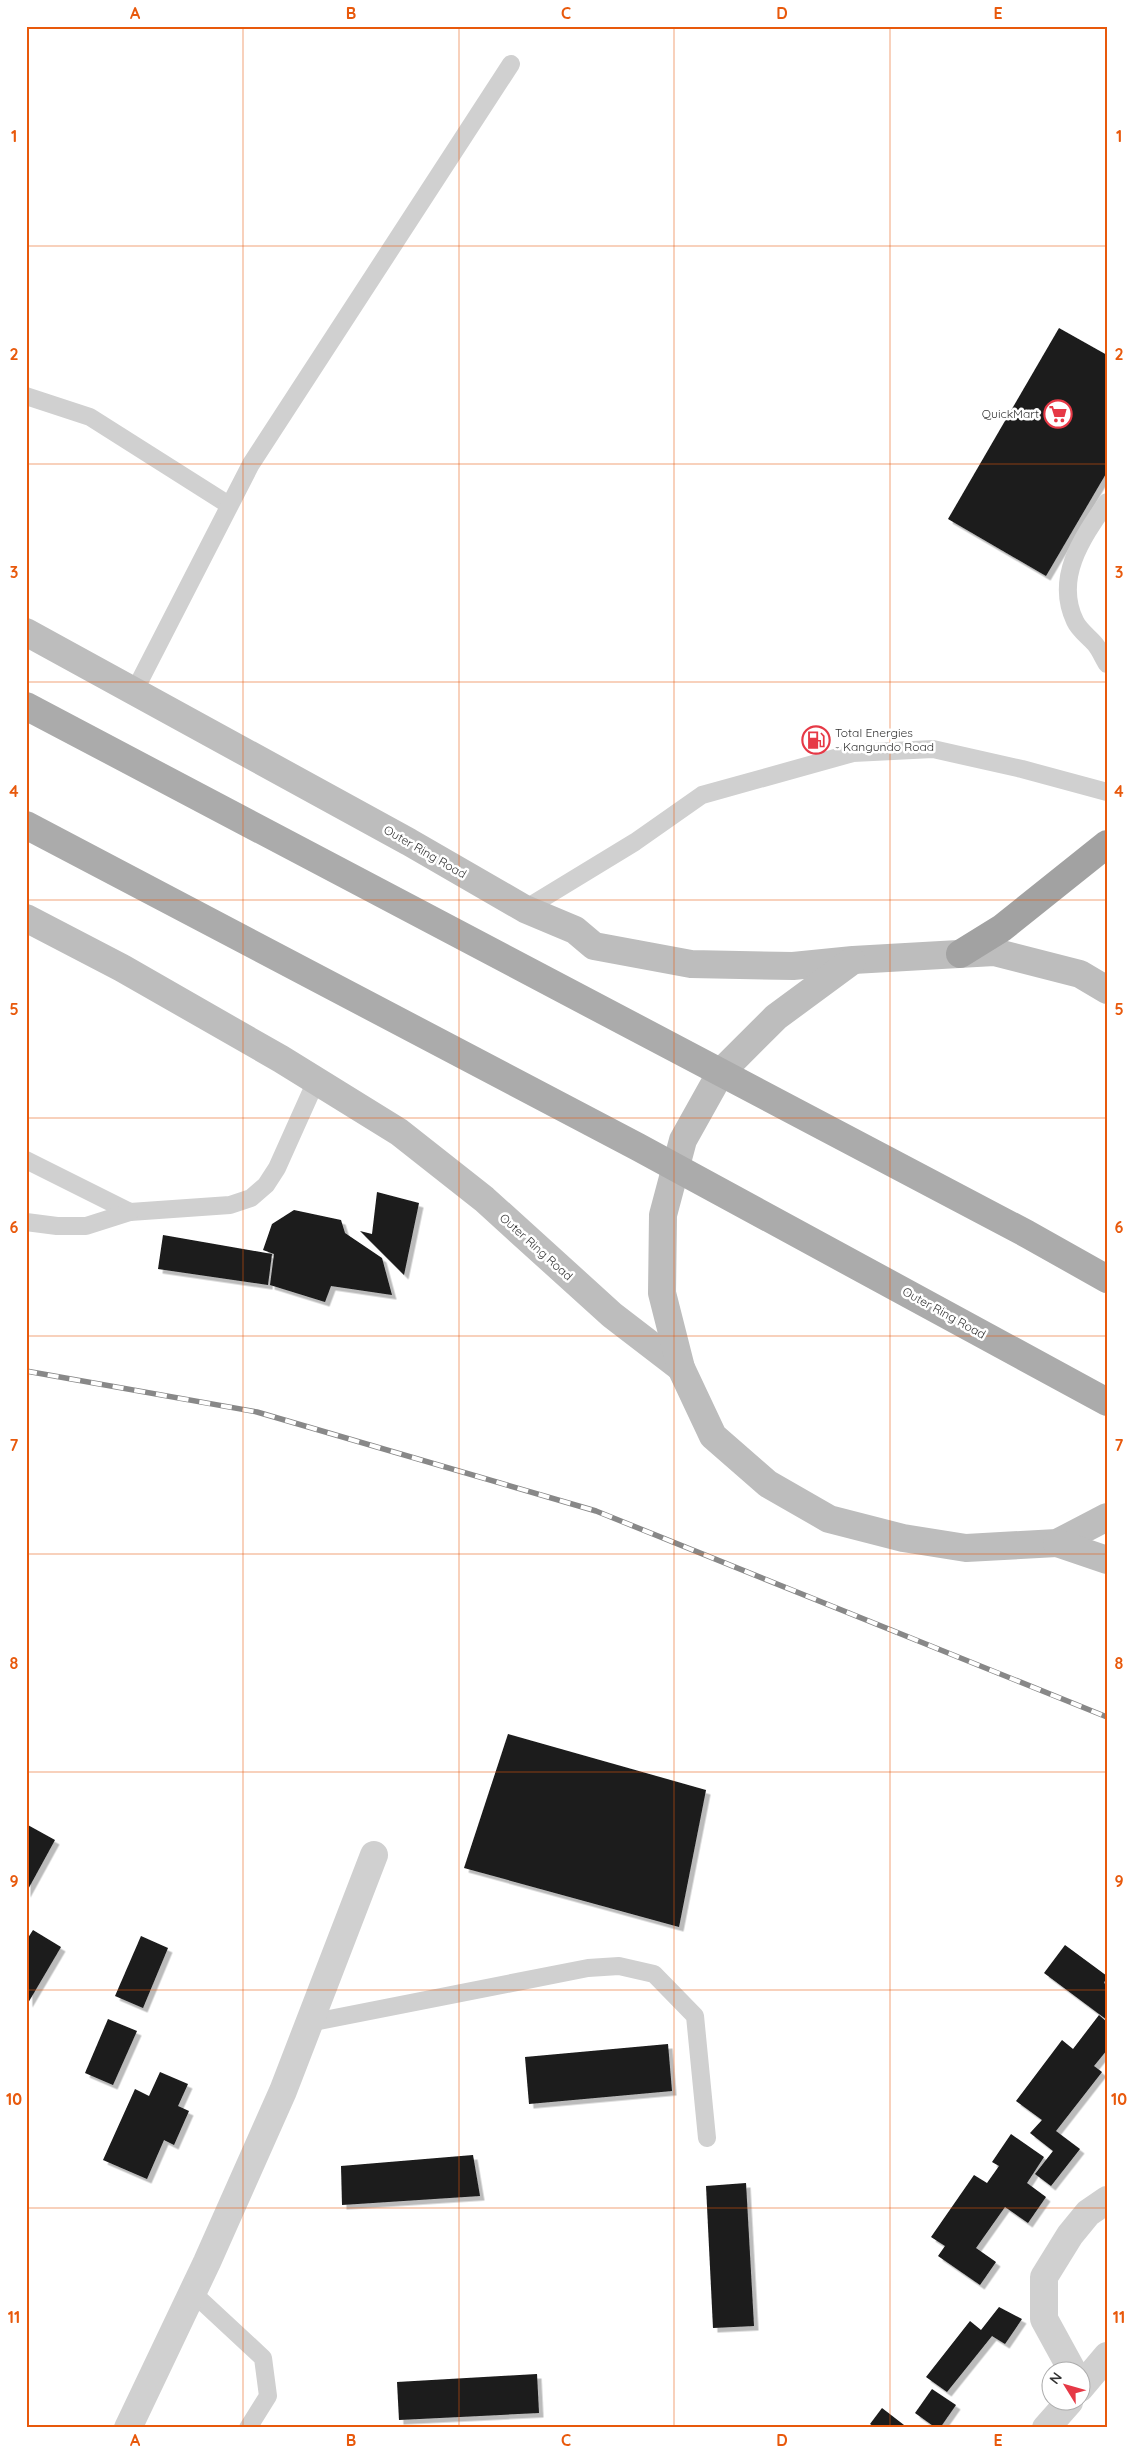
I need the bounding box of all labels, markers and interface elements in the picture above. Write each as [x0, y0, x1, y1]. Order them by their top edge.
text: A [130, 3, 141, 23]
text: B [346, 3, 356, 23]
text: C [561, 3, 571, 23]
text: D [776, 3, 788, 23]
text: E [993, 3, 1003, 23]
text: 1 [11, 126, 17, 146]
text: 1 [1116, 126, 1122, 146]
text: 2 [9, 344, 19, 364]
text: 2 [1114, 344, 1124, 364]
supermarket icon: QuickMart [1043, 399, 1073, 429]
place label: QuickMart [982, 406, 1039, 421]
text: 3 [10, 562, 18, 582]
text: 3 [1115, 562, 1123, 582]
fuel station icon: Total Energies - Kangundo Road [801, 725, 831, 755]
place label: Total Energies - Kangundo Road [835, 725, 934, 754]
text: 4 [9, 781, 19, 801]
text: 4 [1114, 781, 1124, 801]
street label: Outer Ring Road [381, 822, 469, 881]
text: 5 [9, 999, 19, 1019]
text: 5 [1114, 999, 1124, 1019]
street label: Outer Ring Road [497, 1210, 576, 1283]
text: 6 [10, 1217, 19, 1237]
text: 6 [1115, 1217, 1124, 1237]
street label: Outer Ring Road [900, 1284, 988, 1342]
text: 7 [10, 1435, 19, 1455]
text: 7 [1115, 1435, 1124, 1455]
text: 8 [10, 1653, 19, 1673]
text: 8 [1115, 1653, 1124, 1673]
text: 9 [9, 1871, 19, 1891]
text: 9 [1114, 1871, 1124, 1891]
text: 10 [6, 2089, 22, 2109]
text: 10 [1111, 2089, 1127, 2109]
text: 11 [8, 2307, 20, 2327]
text: 11 [1113, 2307, 1125, 2327]
north arrow [1040, 2362, 1090, 2412]
text: N [1045, 2369, 1066, 2388]
text: A [130, 2430, 141, 2450]
text: B [346, 2430, 356, 2450]
text: C [561, 2430, 571, 2450]
text: D [776, 2430, 788, 2450]
text: E [993, 2430, 1003, 2450]

